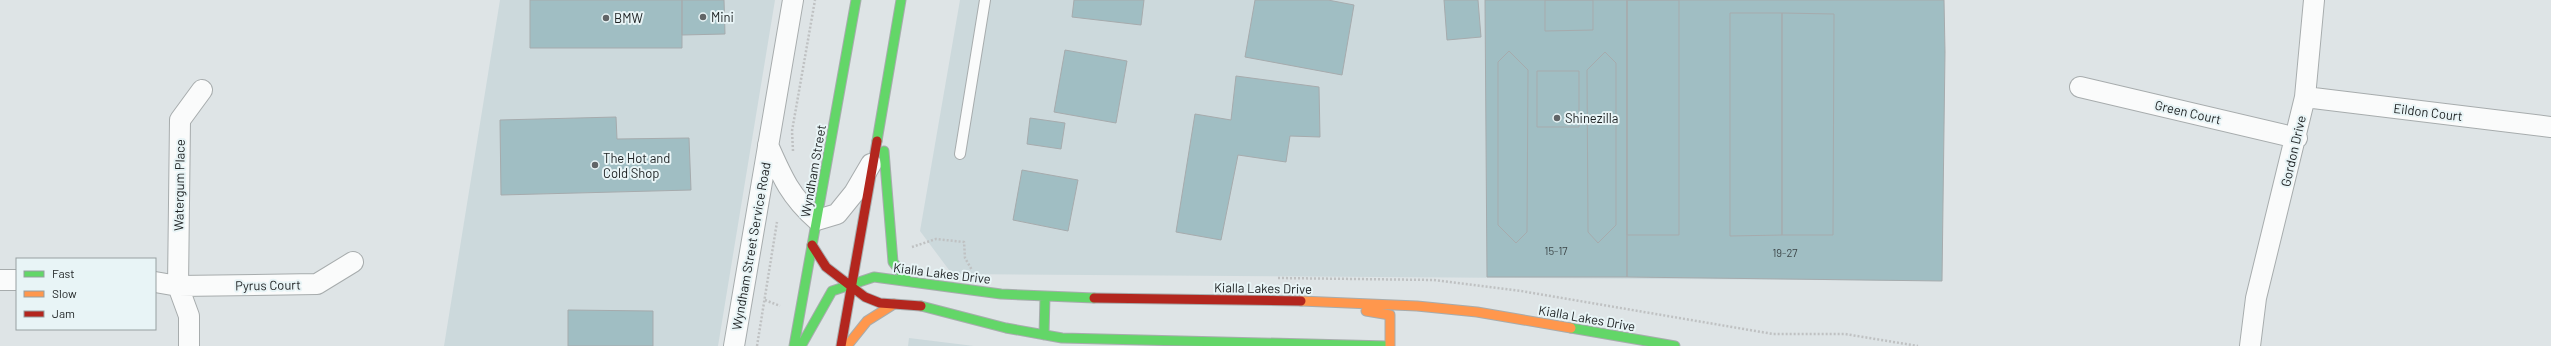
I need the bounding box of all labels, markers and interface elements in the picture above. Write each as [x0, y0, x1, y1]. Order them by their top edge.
place label: Mini [711, 9, 734, 25]
place label: BMW [614, 10, 643, 26]
marker: Mini [698, 12, 708, 22]
marker: BMW [601, 13, 611, 23]
street label: Green Court [2153, 97, 2223, 127]
street label: Eildon Court [2393, 100, 2463, 124]
place label: Shinezilla [1565, 110, 1618, 126]
marker: Shinezilla [1552, 113, 1562, 123]
street label: Gordon Drive [2277, 114, 2309, 188]
street label: Wyndham Street [797, 123, 829, 219]
street label: Watergum Place [170, 139, 188, 231]
place label: The Hot and Cold Shop [603, 150, 670, 181]
marker: The Hot and Cold Shop [590, 160, 600, 170]
street label: Wyndham Street Service Road [728, 161, 774, 331]
house number: 15-17 [1545, 244, 1567, 257]
house number: 19-27 [1772, 246, 1798, 259]
legend [16, 258, 156, 330]
street label: Kialla Lakes Drive [892, 259, 992, 287]
text: Fast [52, 266, 75, 280]
street label: Pyrus Court [235, 276, 301, 294]
street label: Kialla Lakes Drive [1214, 279, 1312, 297]
text: Slow [52, 286, 77, 300]
street label: Kialla Lakes Drive [1537, 302, 1637, 334]
text: Jam [52, 306, 75, 320]

